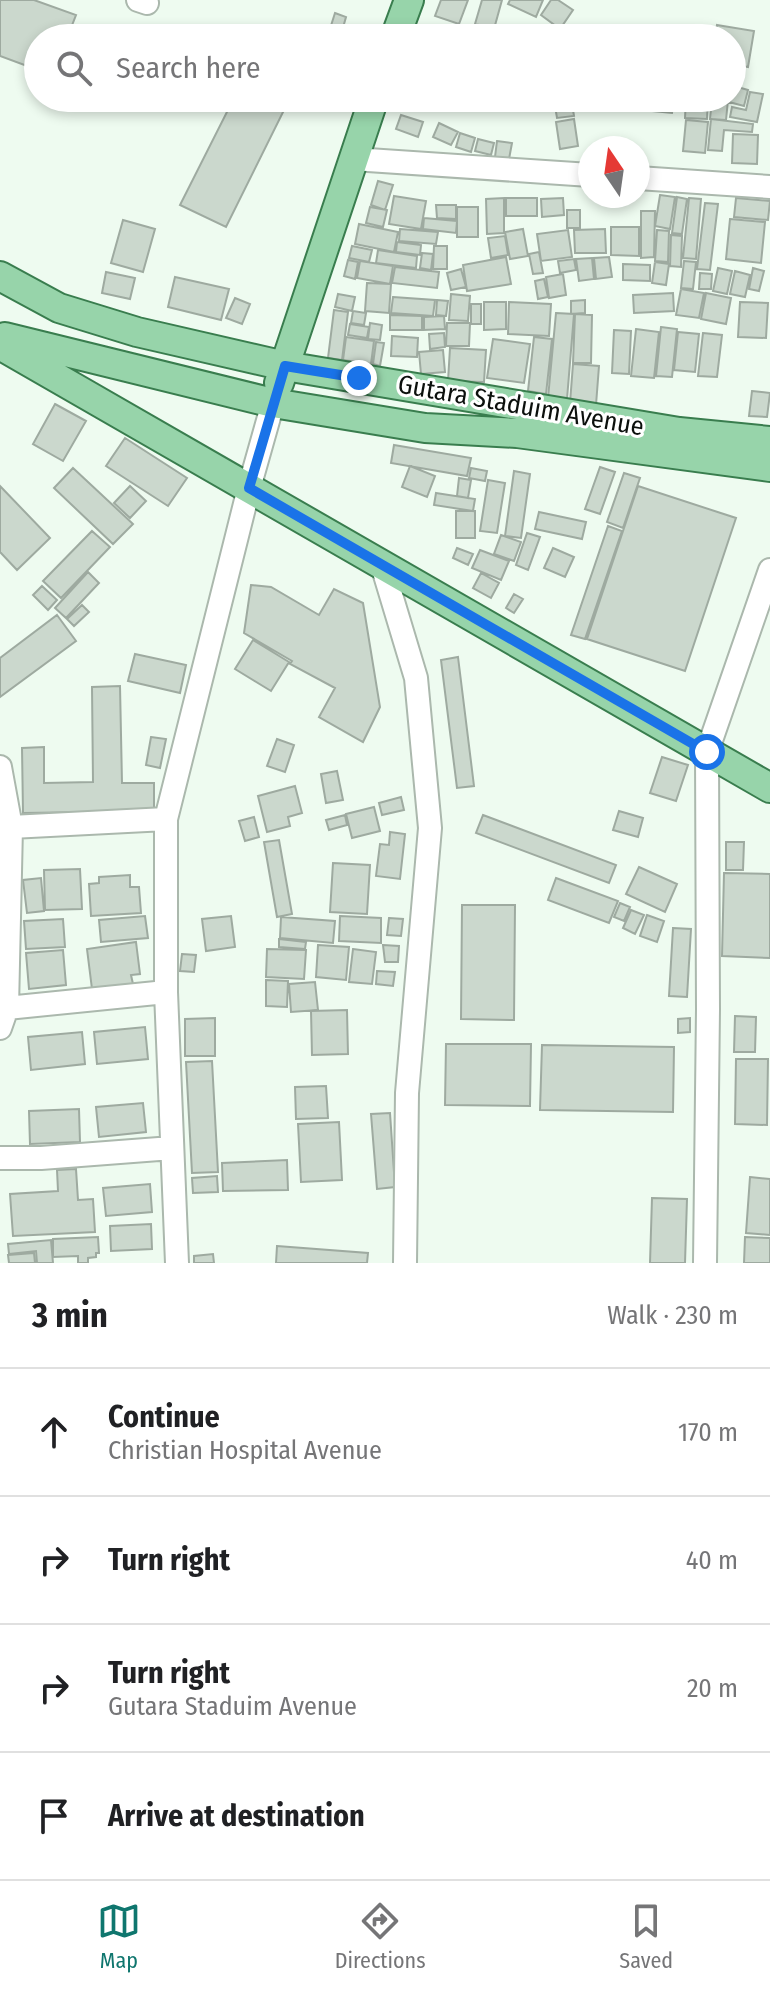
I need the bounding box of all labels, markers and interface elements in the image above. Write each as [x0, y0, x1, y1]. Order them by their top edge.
search box [24, 24, 746, 112]
icon: search [52, 46, 96, 90]
text: Search here [116, 50, 261, 86]
north arrow [578, 136, 650, 208]
route end [341, 360, 377, 396]
street label: Gutara Staduim Avenue [396, 369, 646, 442]
route start [689, 734, 725, 770]
text: 3 min [32, 1295, 108, 1336]
text: Walk · 230 m [607, 1300, 738, 1331]
text: Continue [108, 1399, 220, 1435]
icon: ahead [32, 1410, 76, 1454]
text: 170 m [678, 1417, 738, 1448]
text: Christian Hospital Avenue [108, 1435, 382, 1466]
icon: right [32, 1538, 76, 1582]
text: Turn right [108, 1542, 230, 1578]
text: 40 m [686, 1545, 738, 1576]
text: Turn right [108, 1655, 230, 1691]
icon: right [32, 1666, 76, 1710]
text: 20 m [687, 1673, 738, 1704]
text: Gutara Staduim Avenue [108, 1691, 357, 1722]
icon: arrive [32, 1794, 76, 1838]
text: Arrive at destination [108, 1798, 365, 1834]
tab: Map [97, 1899, 141, 1974]
tab: Directions [335, 1899, 426, 1974]
tab: Saved [619, 1899, 673, 1974]

